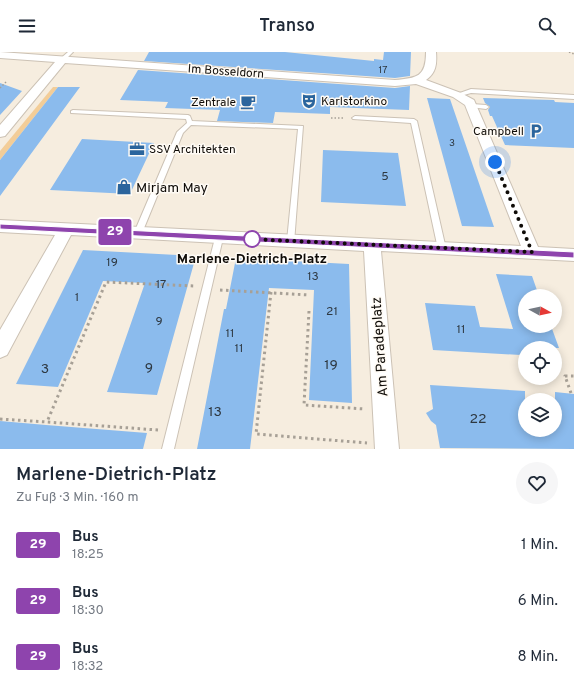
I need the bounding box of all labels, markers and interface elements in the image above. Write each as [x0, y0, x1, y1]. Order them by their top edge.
icon: menu [16, 15, 38, 37]
text: Transo [259, 15, 315, 38]
icon: search [536, 15, 558, 37]
street label: Im Bosseldorn [187, 61, 265, 83]
house number: 17 [379, 64, 387, 77]
theatre icon: Karlstorkino [300, 92, 318, 110]
cafe icon: Zentrale [239, 93, 257, 111]
place label: Karlstorkino [321, 94, 387, 110]
place label: Zentrale [191, 95, 236, 111]
parking icon: Campbell [527, 122, 545, 140]
place label: Campbell [473, 124, 524, 140]
house number: 3 [449, 137, 455, 150]
office icon: SSV Architekten [128, 140, 146, 158]
place label: SSV Architekten [149, 142, 236, 158]
your location [485, 152, 505, 172]
house number: 5 [381, 169, 389, 185]
shop icon: Mirjam May [115, 178, 133, 196]
place label: Mirjam May [136, 180, 208, 197]
line badge: 29 [97, 219, 133, 245]
text: 29 [106, 223, 124, 240]
marker: Marlene-Dietrich-Platz [243, 230, 261, 248]
place label: Marlene-Dietrich-Platz [177, 251, 327, 268]
house number: 19 [106, 255, 118, 271]
house number: 13 [307, 269, 319, 285]
house number: 17 [156, 277, 166, 293]
north arrow [518, 289, 562, 333]
map controls [518, 289, 562, 437]
house number: 1 [75, 290, 79, 306]
street label: Am Paradeplatz [369, 296, 392, 397]
house number: 21 [326, 304, 338, 320]
house number: 9 [155, 314, 163, 330]
house number: 11 [457, 322, 465, 338]
house number: 11 [226, 326, 234, 342]
house number: 11 [235, 341, 243, 357]
button: locate [518, 341, 562, 385]
house number: 19 [324, 357, 338, 374]
house number: 9 [145, 360, 153, 377]
house number: 3 [41, 361, 49, 378]
button: layers [518, 393, 562, 437]
house number: 13 [208, 404, 222, 421]
house number: 22 [469, 411, 487, 428]
button: heart [516, 462, 558, 504]
text: Marlene-Dietrich-Platz [16, 463, 217, 487]
text: Zu Fuß · 3 Min. · 160 m [16, 490, 138, 506]
text: Bus [72, 528, 99, 547]
text: 29 [29, 536, 47, 553]
text: 1 Min. [521, 536, 558, 555]
text: 18:25 [72, 547, 104, 563]
text: Bus [72, 584, 99, 603]
text: 29 [29, 592, 47, 609]
text: 6 Min. [518, 592, 558, 611]
text: 18:30 [72, 603, 104, 619]
text: Bus [72, 640, 99, 659]
text: 29 [29, 648, 47, 665]
text: 8 Min. [518, 648, 558, 667]
text: 18:32 [72, 659, 103, 675]

